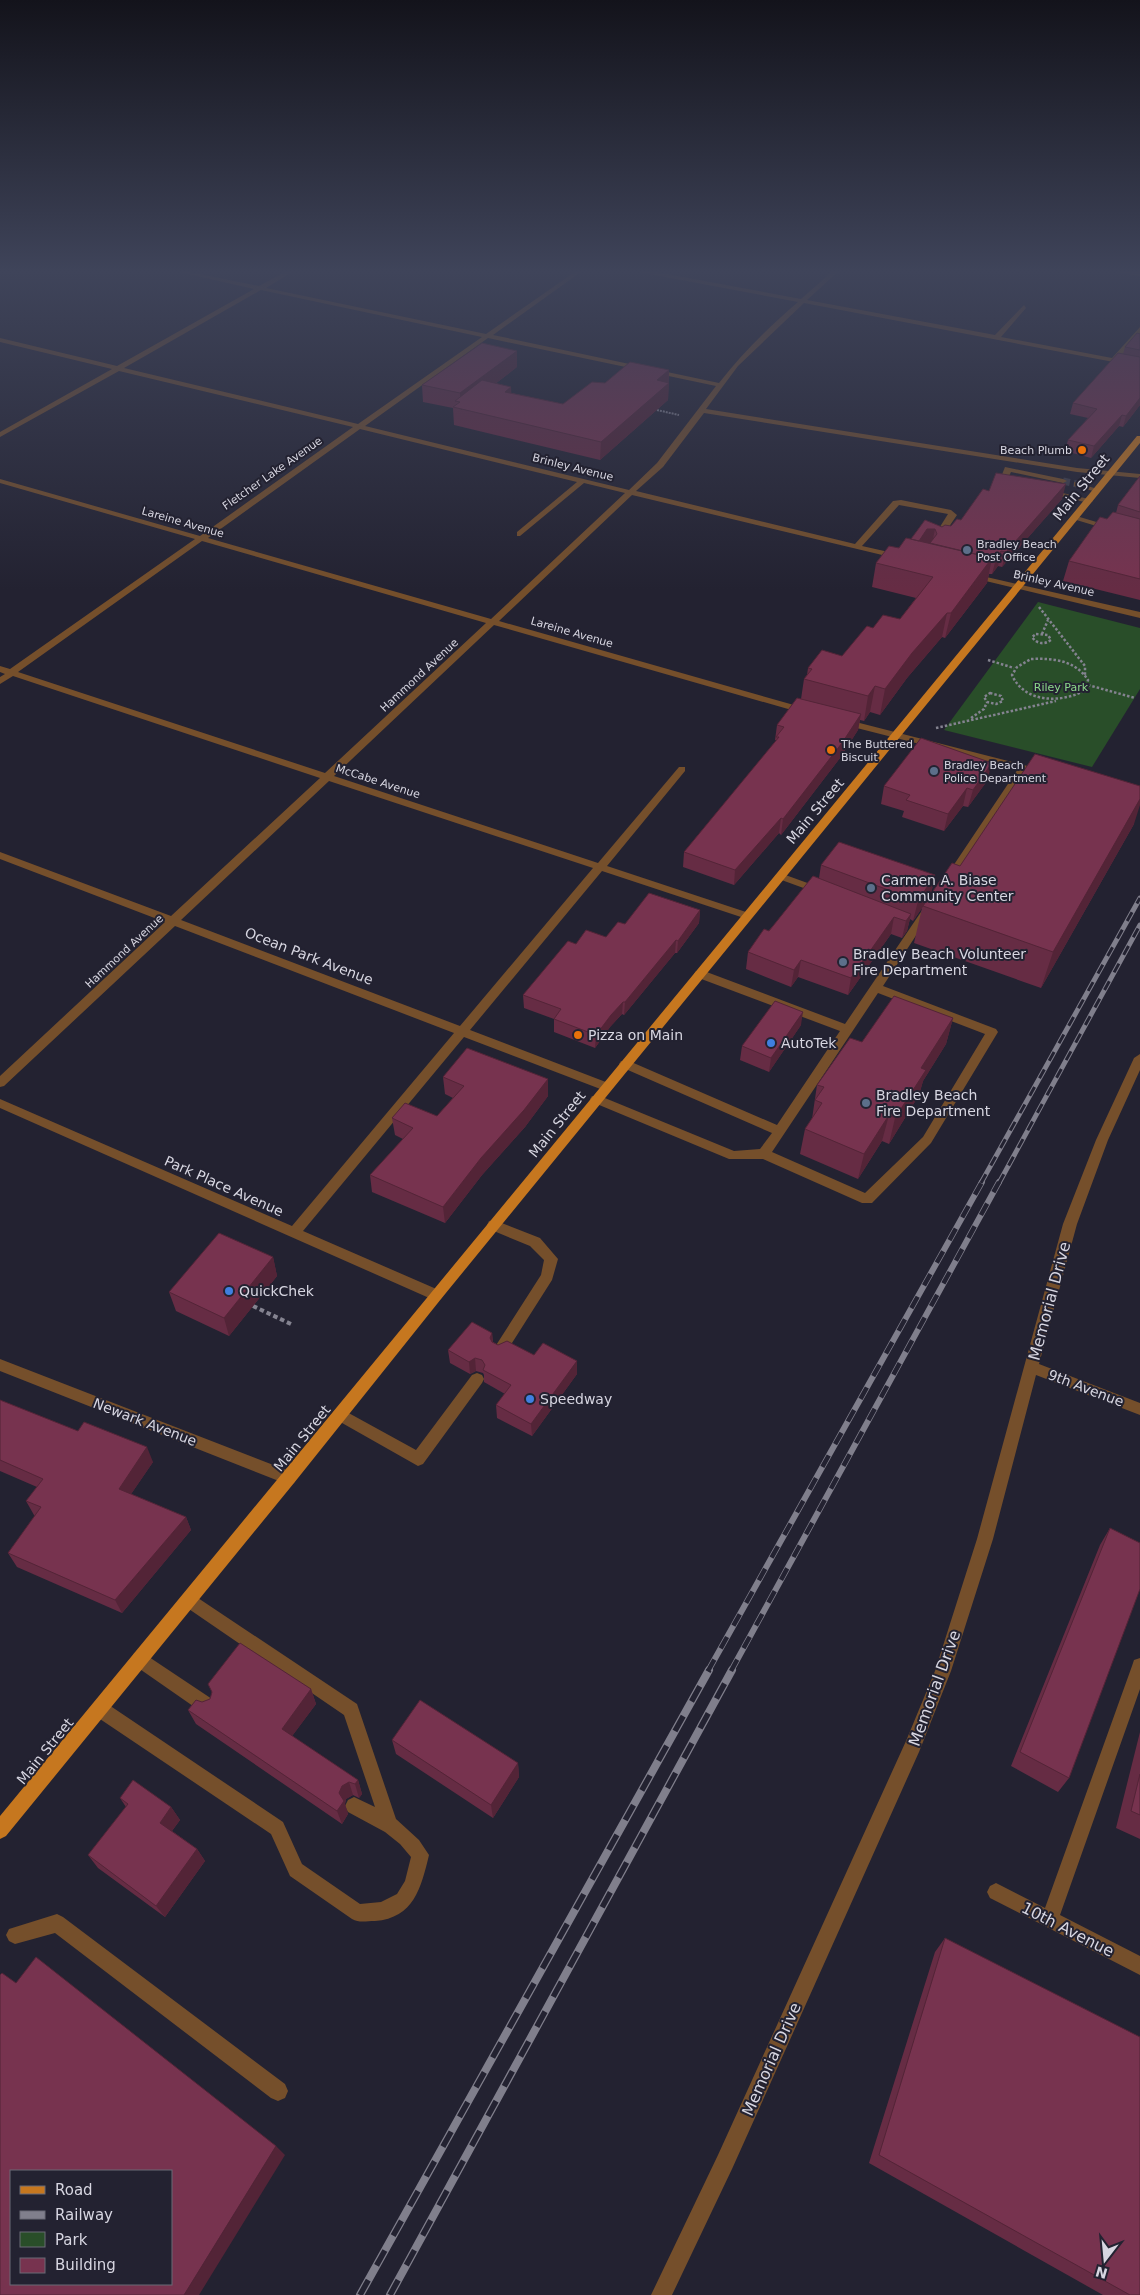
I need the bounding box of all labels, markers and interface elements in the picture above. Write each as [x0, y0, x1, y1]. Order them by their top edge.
street label: Fletcher Lake Avenue [220, 434, 325, 513]
place label: Beach Plumb [1000, 444, 1072, 457]
marker: Beach Plumb [1076, 444, 1088, 456]
street label: Main Street [1049, 450, 1113, 523]
street label: Brinley Avenue [531, 451, 615, 484]
street label: Lareine Avenue [140, 505, 226, 541]
place label: Bradley Beach Post Office [977, 538, 1057, 564]
marker: Bradley Beach Post Office [961, 544, 973, 556]
street label: Brinley Avenue [1012, 568, 1096, 599]
street label: Lareine Avenue [529, 615, 615, 651]
street label: Hammond Avenue [378, 636, 461, 715]
park label: Riley Park [1034, 681, 1089, 694]
place label: The Buttered Biscuit [840, 738, 913, 764]
marker: The Buttered Biscuit [825, 744, 837, 756]
place label: Bradley Beach Police Department [944, 759, 1047, 785]
street label: McCabe Avenue [334, 762, 422, 801]
marker: Bradley Beach Police Department [928, 765, 940, 777]
street label: Main Street [783, 775, 847, 847]
place label: Carmen A. Biase Community Center [881, 872, 1014, 904]
marker: Carmen A. Biase Community Center [865, 882, 877, 894]
street label: Hammond Avenue [83, 912, 166, 991]
street label: Ocean Park Avenue [243, 924, 375, 988]
place label: Bradley Beach Volunteer Fire Department [853, 946, 1026, 978]
marker: Bradley Beach Volunteer Fire Department [837, 956, 849, 968]
place label: Pizza on Main [588, 1027, 683, 1043]
marker: Pizza on Main [572, 1029, 584, 1041]
place label: AutoTek [781, 1035, 837, 1051]
marker: AutoTek [765, 1037, 777, 1049]
street label: Main Street [525, 1087, 589, 1160]
place label: Bradley Beach Fire Department [876, 1087, 991, 1119]
marker: Bradley Beach Fire Department [860, 1097, 872, 1109]
street label: Park Place Avenue [162, 1153, 286, 1219]
street label: Memorial Drive [1025, 1240, 1074, 1363]
place label: QuickChek [239, 1283, 315, 1299]
marker: QuickChek [223, 1285, 235, 1297]
street label: 9th Avenue [1046, 1366, 1126, 1410]
place label: Speedway [540, 1391, 612, 1407]
marker: Speedway [524, 1393, 536, 1405]
street label: Newark Avenue [91, 1395, 199, 1449]
street label: Main Street [270, 1401, 334, 1474]
street label: Memorial Drive [905, 1628, 964, 1749]
street label: Main Street [13, 1714, 77, 1787]
street label: 10th Avenue [1018, 1898, 1117, 1961]
street label: Memorial Drive [738, 2000, 805, 2119]
legend [10, 2170, 172, 2285]
text: Road [55, 2181, 93, 2199]
text: Railway [55, 2206, 113, 2224]
text: Park [55, 2231, 88, 2249]
north arrow [1080, 2235, 1130, 2285]
text: Building [55, 2256, 116, 2274]
text: N [1094, 2263, 1109, 2282]

